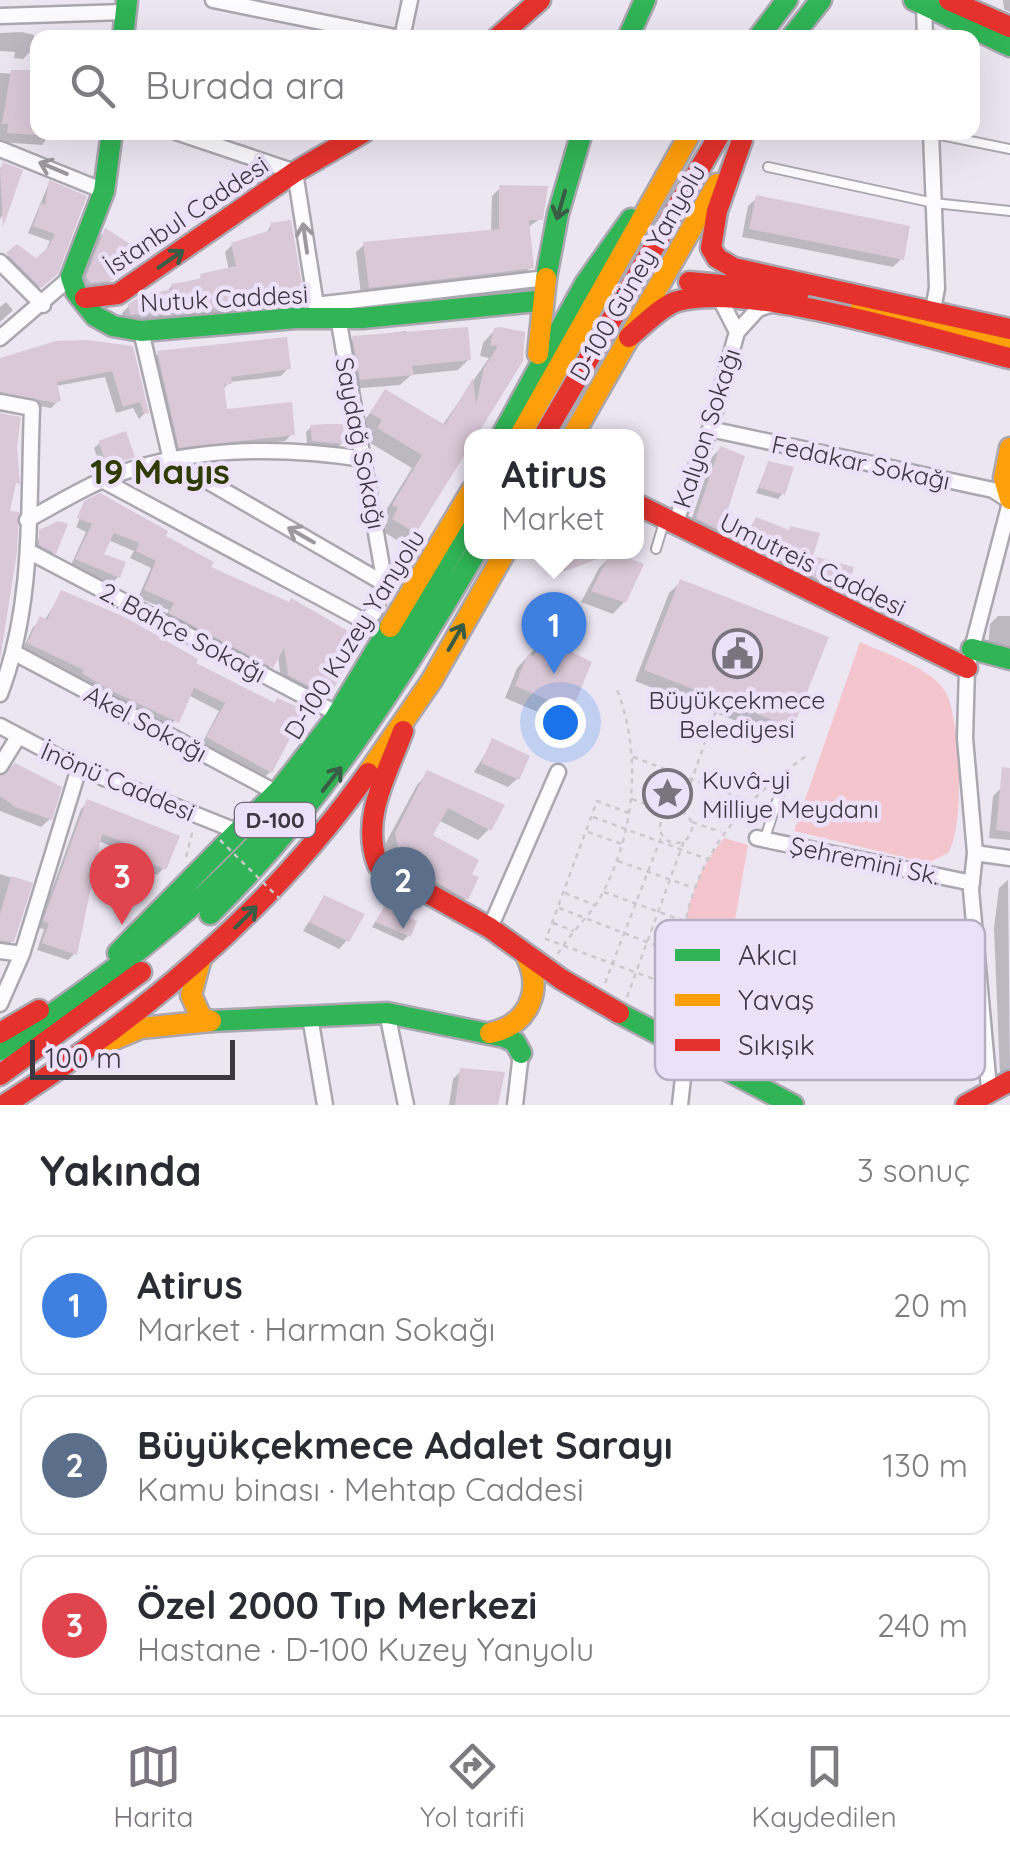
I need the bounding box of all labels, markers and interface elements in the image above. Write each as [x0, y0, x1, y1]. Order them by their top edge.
search box [30, 30, 980, 140]
icon: search [65, 58, 120, 113]
text: Burada ara [145, 61, 345, 109]
street label: İstanbul Caddesi [98, 149, 274, 281]
one-way arrow [38, 158, 69, 176]
street label: D-100 Güney Yanyolu [562, 158, 712, 386]
one-way arrow [551, 188, 569, 220]
one-way arrow [295, 223, 313, 255]
one-way arrow [157, 249, 184, 270]
street label: Nutuk Caddesi [139, 278, 309, 318]
street label: Kalyon Sokağı [666, 344, 746, 512]
street label: Saydağ Sokağı [329, 354, 393, 532]
street label: Fedakar Sokağı [769, 428, 953, 496]
popup [464, 429, 644, 559]
district label: 19 Mayıs [90, 449, 230, 493]
text: Atirus [501, 450, 607, 498]
text: Market [501, 498, 605, 538]
street label: Umutreis Caddesi [715, 505, 911, 623]
street label: D-100 Kuzey Yanyolu [277, 523, 431, 745]
one-way arrow [287, 525, 316, 545]
street label: 2. Bahçe Sokağı [95, 575, 271, 689]
pin: 1 [522, 592, 586, 674]
one-way arrow [446, 623, 466, 652]
public building icon: Büyükçekmece Belediyesi [711, 627, 763, 679]
street label: Akel Sokağı [79, 678, 213, 768]
place label: Büyükçekmece Belediyesi [649, 684, 825, 744]
your location [535, 697, 586, 748]
street label: İnönü Caddesi [36, 735, 200, 827]
place label: Kuvâ-yi Milliye Meydanı [702, 764, 879, 824]
one-way arrow [321, 766, 342, 793]
place icon: Kuvâ-yi Milliye Meydanı [641, 767, 693, 819]
road number: D-100 [235, 803, 315, 837]
street label: Şehremini Sk. [787, 829, 943, 891]
pin: 3 [90, 842, 154, 925]
pin: 2 [370, 846, 436, 929]
one-way arrow [234, 906, 258, 930]
legend [655, 920, 985, 1080]
text: Akıcı [738, 937, 798, 972]
text: Yavaş [738, 982, 814, 1017]
text: Sıkışık [738, 1027, 815, 1062]
scale bar [30, 1035, 235, 1080]
text: 100 m [45, 1040, 122, 1075]
text: Yakında [40, 1144, 202, 1197]
text: 3 sonuç [857, 1150, 970, 1190]
text: Atirus [137, 1261, 243, 1309]
text: 1 [68, 1285, 81, 1325]
text: 20 m [893, 1285, 968, 1325]
text: Market · Harman Sokağı [137, 1309, 495, 1349]
text: Büyükçekmece Adalet Sarayı [137, 1421, 673, 1469]
text: 2 [65, 1445, 84, 1485]
text: 130 m [882, 1445, 968, 1485]
text: Kamu binası · Mehtap Caddesi [137, 1469, 584, 1509]
text: Özel 2000 Tıp Merkezi [137, 1581, 537, 1629]
text: 3 [66, 1605, 83, 1645]
text: 240 m [877, 1605, 968, 1645]
text: Hastane · D-100 Kuzey Yanyolu [137, 1629, 594, 1669]
tab: Harita [113, 1739, 194, 1834]
tab: Yol tarifi [420, 1739, 525, 1834]
tab: Kaydedilen [751, 1739, 897, 1834]

